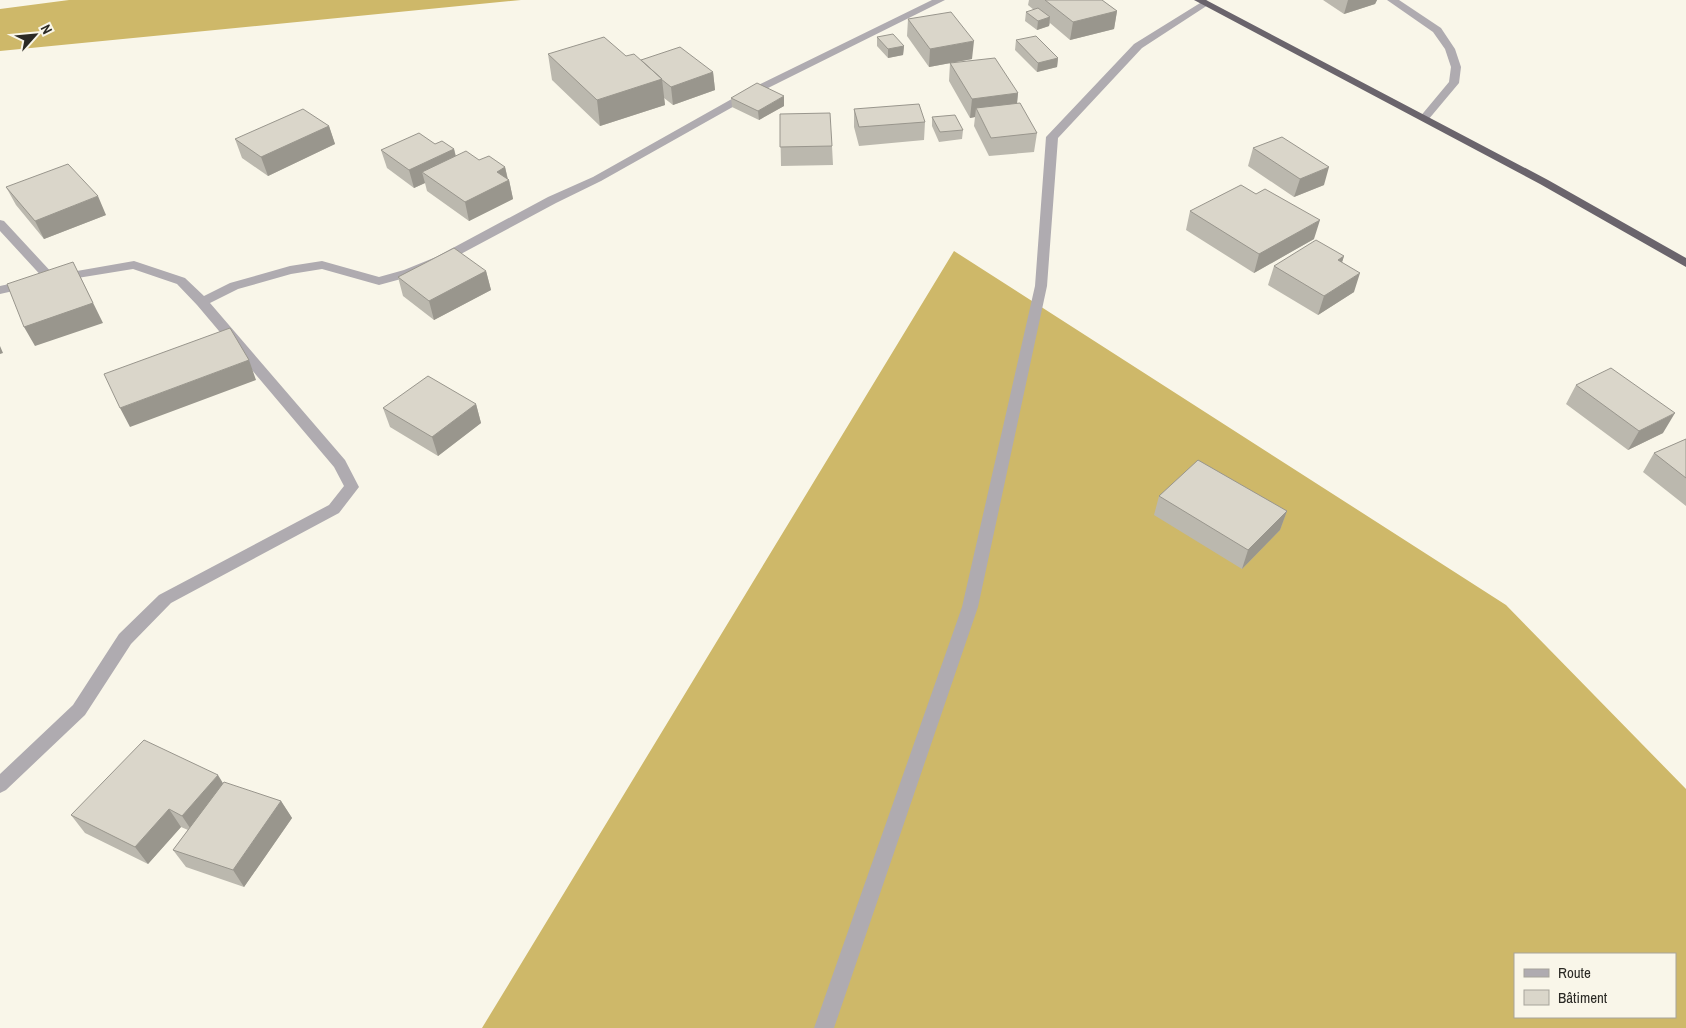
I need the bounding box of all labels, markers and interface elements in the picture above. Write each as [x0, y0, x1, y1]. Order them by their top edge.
north arrow [10, 10, 60, 60]
text: N [37, 21, 56, 37]
legend [1514, 953, 1676, 1018]
text: Route [1558, 962, 1591, 983]
text: Bâtiment [1558, 987, 1608, 1008]

